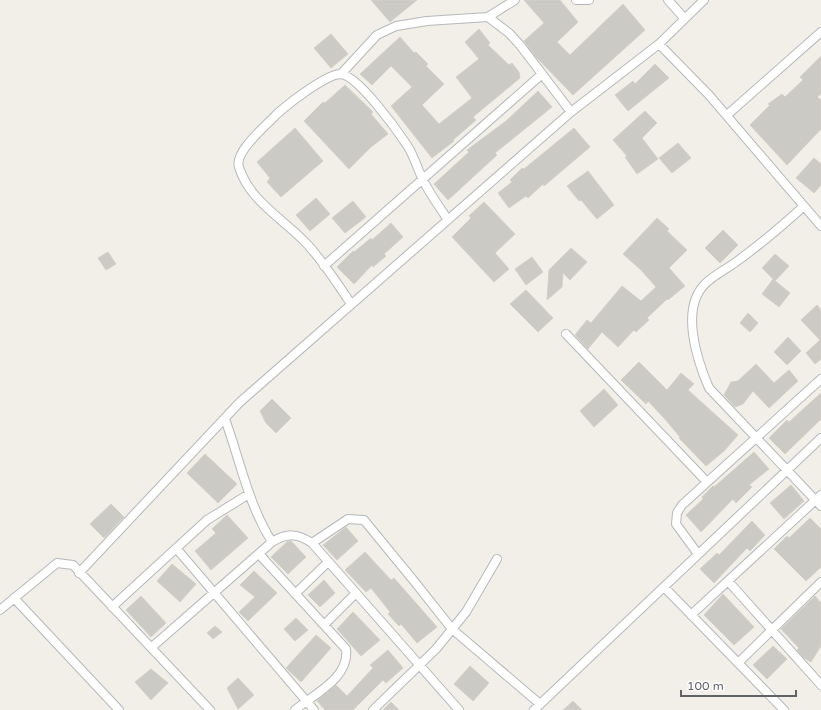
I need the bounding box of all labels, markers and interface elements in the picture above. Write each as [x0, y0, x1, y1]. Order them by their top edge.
scale bar [681, 672, 796, 698]
text: 100 m [687, 679, 724, 693]

